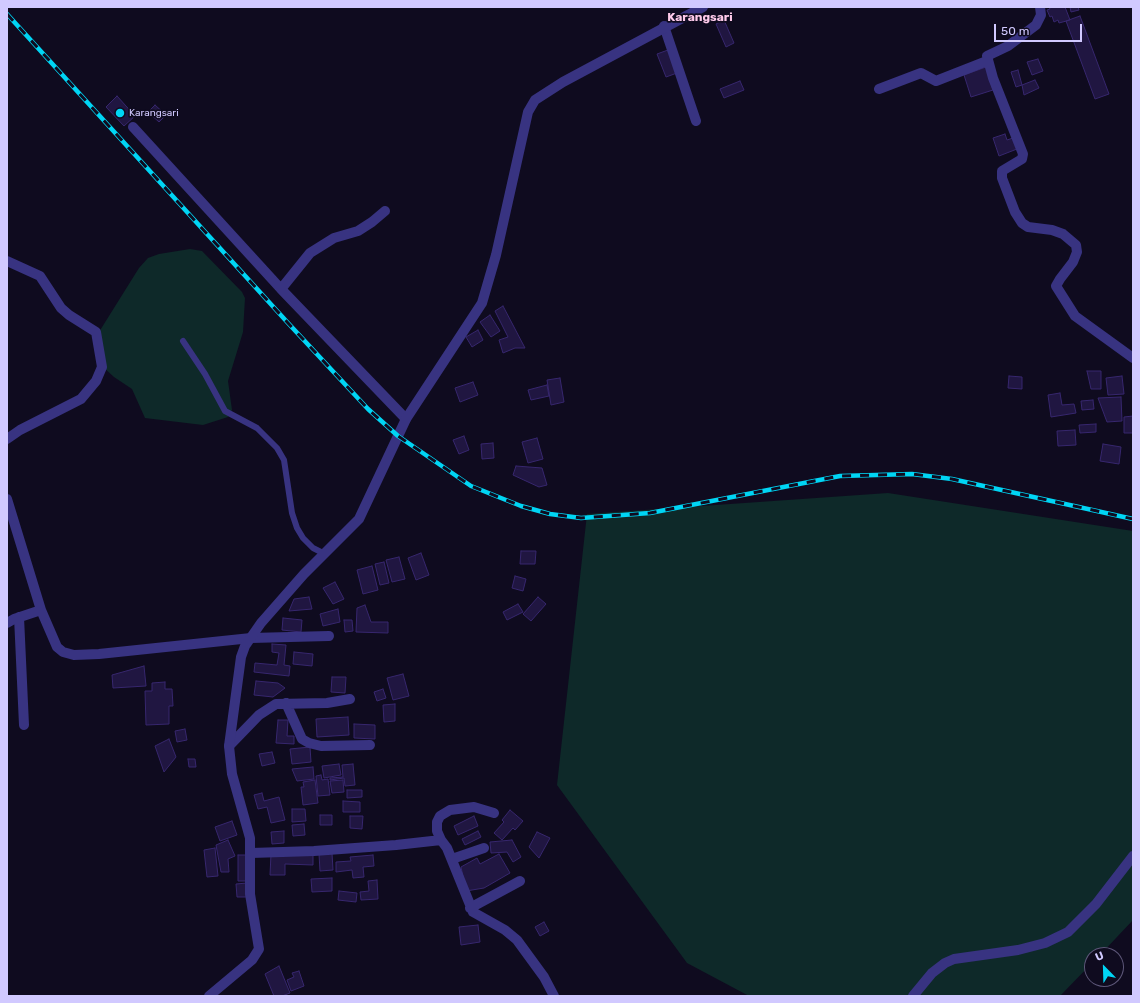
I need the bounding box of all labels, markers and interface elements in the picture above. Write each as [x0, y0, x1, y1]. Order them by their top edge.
district label: Karangsari [667, 11, 733, 25]
scale bar [996, 16, 1084, 42]
text: 50 m [1001, 24, 1029, 38]
marker: Karangsari [114, 107, 126, 119]
place label: Karangsari [129, 107, 179, 119]
north arrow [1084, 947, 1124, 987]
text: U [1093, 949, 1106, 964]

